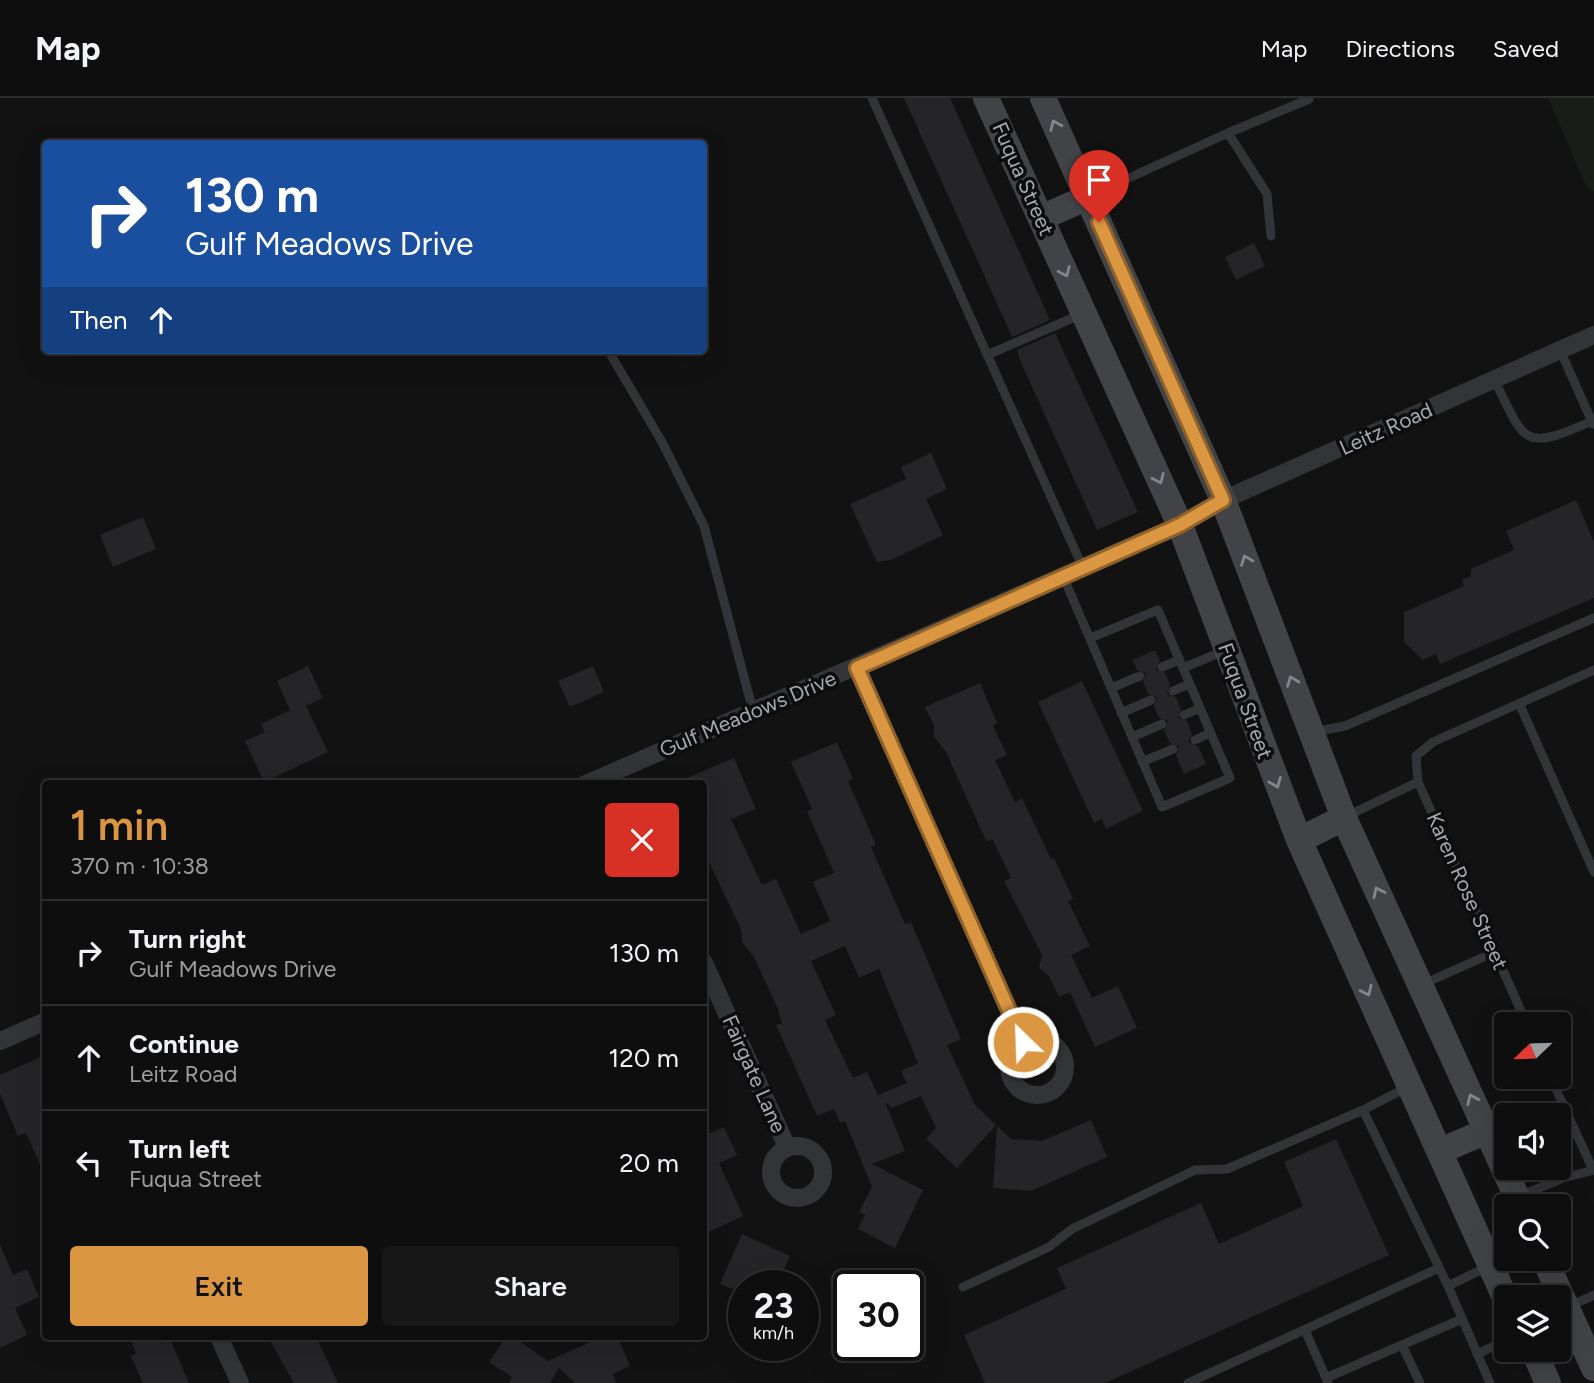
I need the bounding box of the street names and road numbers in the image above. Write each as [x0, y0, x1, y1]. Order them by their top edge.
street label: Fuqua Street [987, 118, 1060, 239]
street label: Leitz Road [1335, 397, 1436, 460]
street label: Fuqua Street [1213, 639, 1278, 762]
street label: Gulf Meadows Drive [656, 665, 840, 762]
street label: Karen Rose Street [1422, 808, 1513, 973]
street label: Fairgate Lane [717, 1011, 792, 1137]

